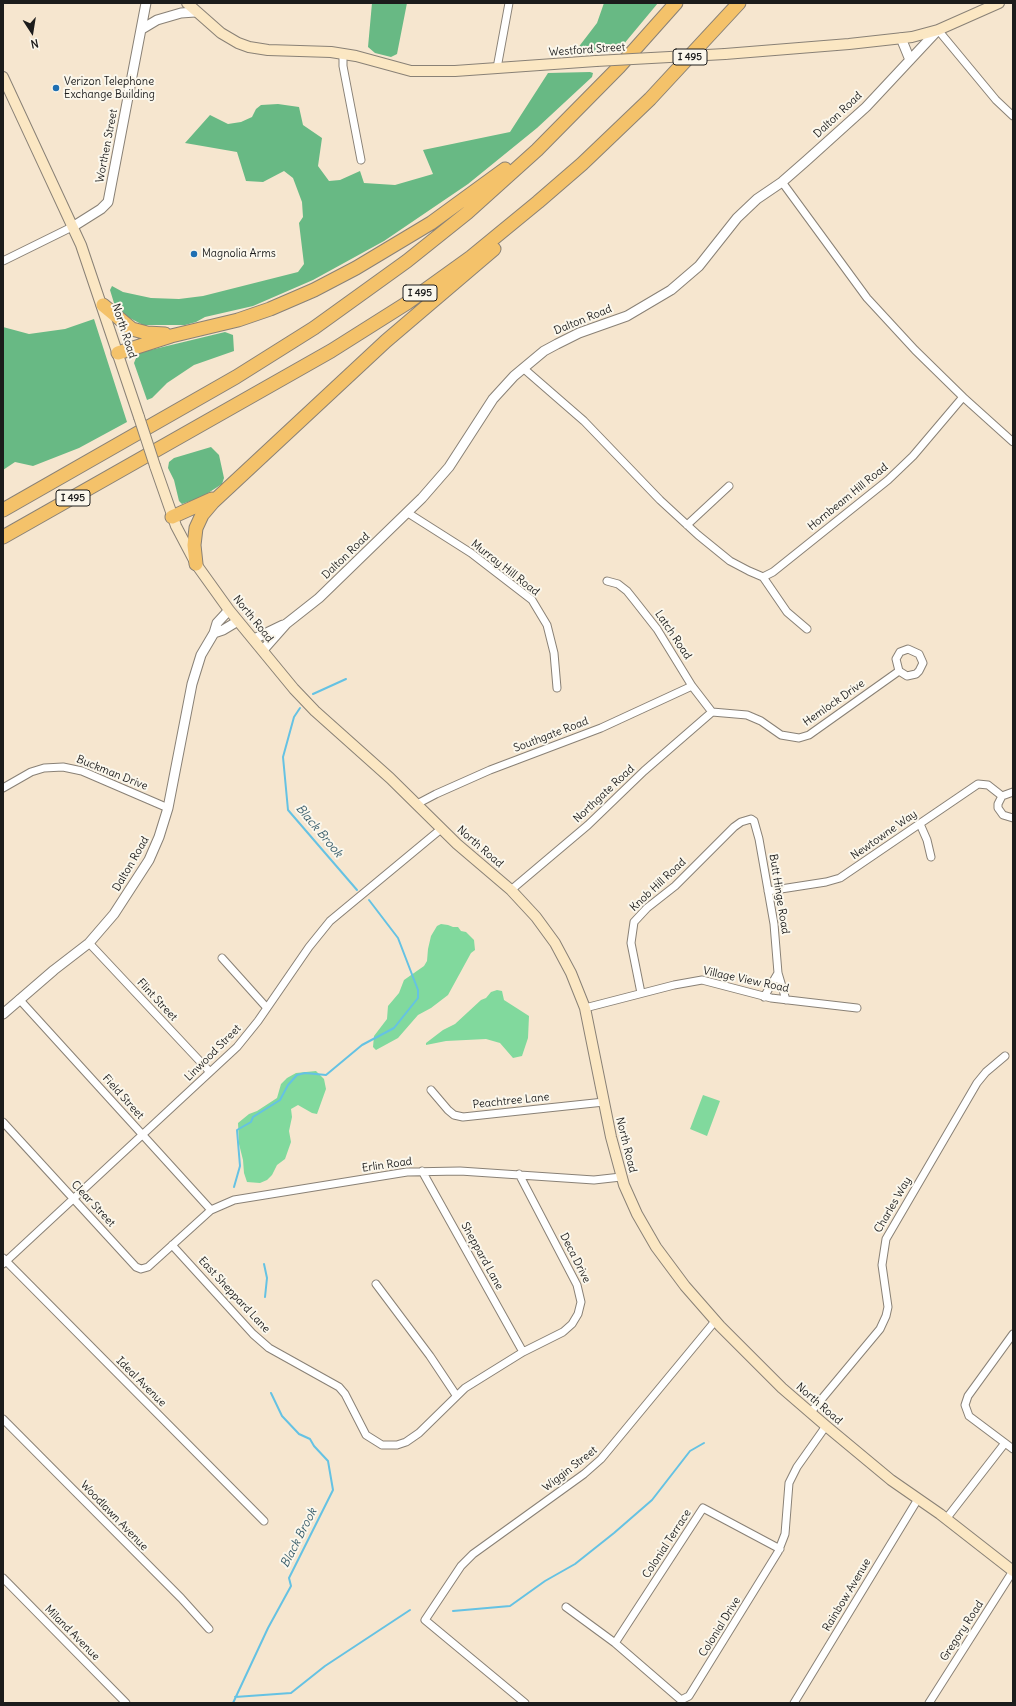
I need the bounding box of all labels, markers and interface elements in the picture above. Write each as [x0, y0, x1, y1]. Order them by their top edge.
north arrow [12, 12, 52, 52]
text: N [29, 36, 40, 51]
street label: Westford Street [548, 41, 626, 59]
road number: I 495 [673, 49, 707, 65]
place label: Verizon Telephone Exchange Building [64, 75, 155, 101]
marker: Verizon Telephone Exchange Building [51, 83, 61, 93]
street label: Dalton Road [811, 89, 865, 141]
street label: Worthen Street [93, 108, 121, 184]
place label: Magnolia Arms [202, 247, 276, 261]
marker: Magnolia Arms [189, 249, 199, 259]
road number: I 495 [403, 285, 437, 301]
street label: North Road [109, 302, 139, 360]
street label: Dalton Road [552, 302, 614, 338]
street label: Hornbeam Hill Road [805, 461, 891, 533]
road number: I 495 [56, 490, 90, 506]
street label: Dalton Road [319, 530, 373, 582]
street label: Murray Hill Road [468, 537, 542, 599]
street label: North Road [230, 593, 276, 645]
street label: Latch Road [652, 608, 694, 662]
street label: Hemlock Drive [801, 677, 867, 729]
street label: Southgate Road [512, 715, 590, 755]
street label: Buckman Drive [74, 753, 150, 793]
street label: Northgate Road [571, 762, 637, 826]
water label: Black Brook [293, 802, 345, 860]
street label: Newtowne Way [848, 807, 920, 863]
street label: North Road [454, 823, 506, 871]
street label: Dalton Road [110, 834, 152, 894]
street label: Butt Hinge Road [766, 853, 792, 935]
street label: Knob Hill Road [627, 856, 689, 914]
street label: Village View Road [702, 964, 790, 996]
street label: Flint Street [134, 976, 180, 1024]
street label: Linwood Street [182, 1022, 244, 1084]
street label: Field Street [100, 1072, 146, 1122]
street label: Peachtree Lane [472, 1090, 550, 1112]
street label: North Road [613, 1116, 639, 1174]
street label: Erlin Road [361, 1155, 413, 1175]
street label: Charles Way [872, 1175, 914, 1235]
street label: Clear Street [68, 1178, 118, 1230]
street label: Sheppard Lane [458, 1220, 506, 1292]
street label: Deca Drive [557, 1231, 593, 1285]
street label: East Sheppard Lane [195, 1254, 273, 1336]
street label: Ideal Avenue [113, 1354, 169, 1410]
street label: North Road [793, 1380, 845, 1428]
street label: Wiggin Street [540, 1444, 600, 1494]
street label: Woodlawn Avenue [77, 1478, 151, 1554]
water label: Black Brook [278, 1506, 320, 1570]
street label: Colonial Terrace [640, 1507, 694, 1581]
street label: Rainbow Avenue [820, 1556, 874, 1634]
street label: Colonial Drive [696, 1595, 744, 1659]
street label: Gregory Road [938, 1598, 986, 1664]
street label: Miland Avenue [42, 1603, 102, 1663]

